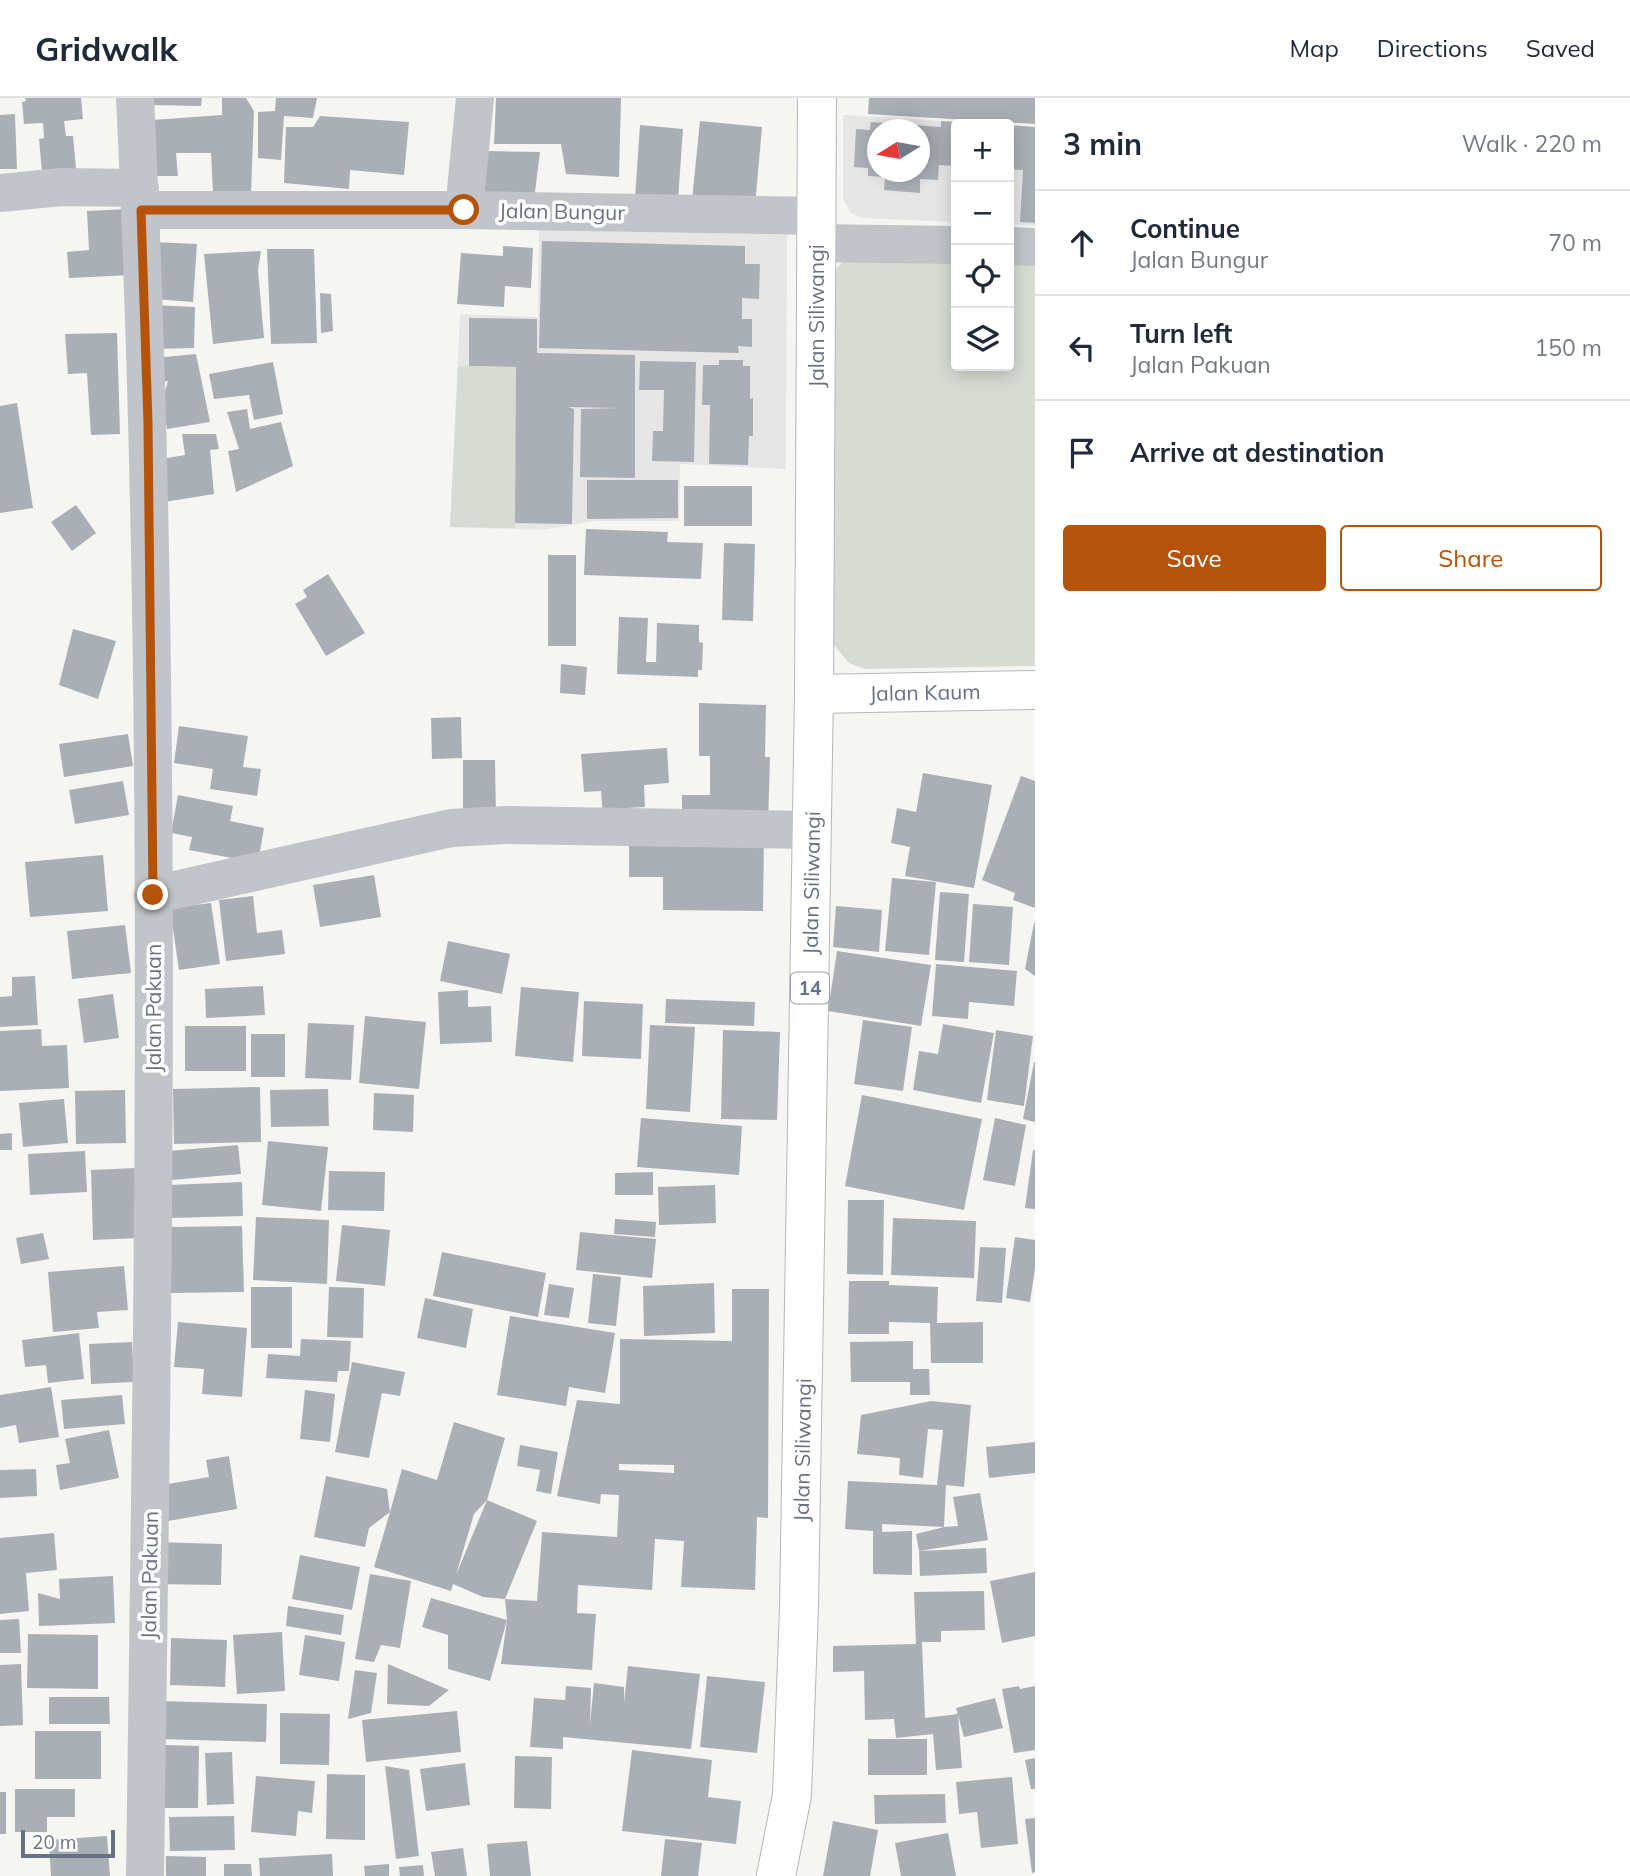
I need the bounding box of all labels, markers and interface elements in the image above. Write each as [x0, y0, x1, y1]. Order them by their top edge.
text: Gridwalk [35, 28, 178, 69]
text: Map [1289, 33, 1339, 63]
text: Directions [1377, 33, 1488, 63]
text: Saved [1526, 33, 1595, 63]
north arrow [867, 119, 930, 182]
map controls [951, 119, 1014, 371]
button: + [951, 119, 1014, 182]
text: 3 min [1063, 125, 1142, 163]
text: Walk · 220 m [1462, 129, 1602, 158]
button: − [951, 182, 1014, 245]
route start [448, 194, 479, 225]
street label: Jalan Bungur [499, 197, 626, 225]
text: Continue [1130, 212, 1240, 245]
icon: ahead [1063, 224, 1101, 262]
text: 70 m [1548, 228, 1602, 257]
street label: Jalan Siliwangi [803, 244, 829, 388]
button: locate [951, 245, 1014, 308]
text: Jalan Bungur [1130, 245, 1268, 274]
button: layers [951, 308, 1014, 371]
text: Turn left [1130, 317, 1232, 350]
icon: left [1063, 329, 1101, 367]
text: 150 m [1534, 333, 1602, 362]
text: Jalan Pakuan [1130, 350, 1271, 379]
icon: arrive [1063, 434, 1101, 472]
text: Arrive at destination [1130, 436, 1385, 469]
button: Save [1063, 525, 1326, 591]
button: Share [1340, 525, 1602, 591]
street label: Jalan Kaum [869, 678, 981, 706]
street label: Jalan Siliwangi [797, 811, 825, 955]
route end [137, 879, 168, 910]
street label: Jalan Pakuan [140, 944, 166, 1072]
road number: 14 [791, 972, 829, 1004]
street label: Jalan Siliwangi [788, 1378, 816, 1522]
street label: Jalan Pakuan [135, 1511, 163, 1639]
scale bar [21, 1827, 116, 1859]
text: 20 m [32, 1830, 76, 1854]

